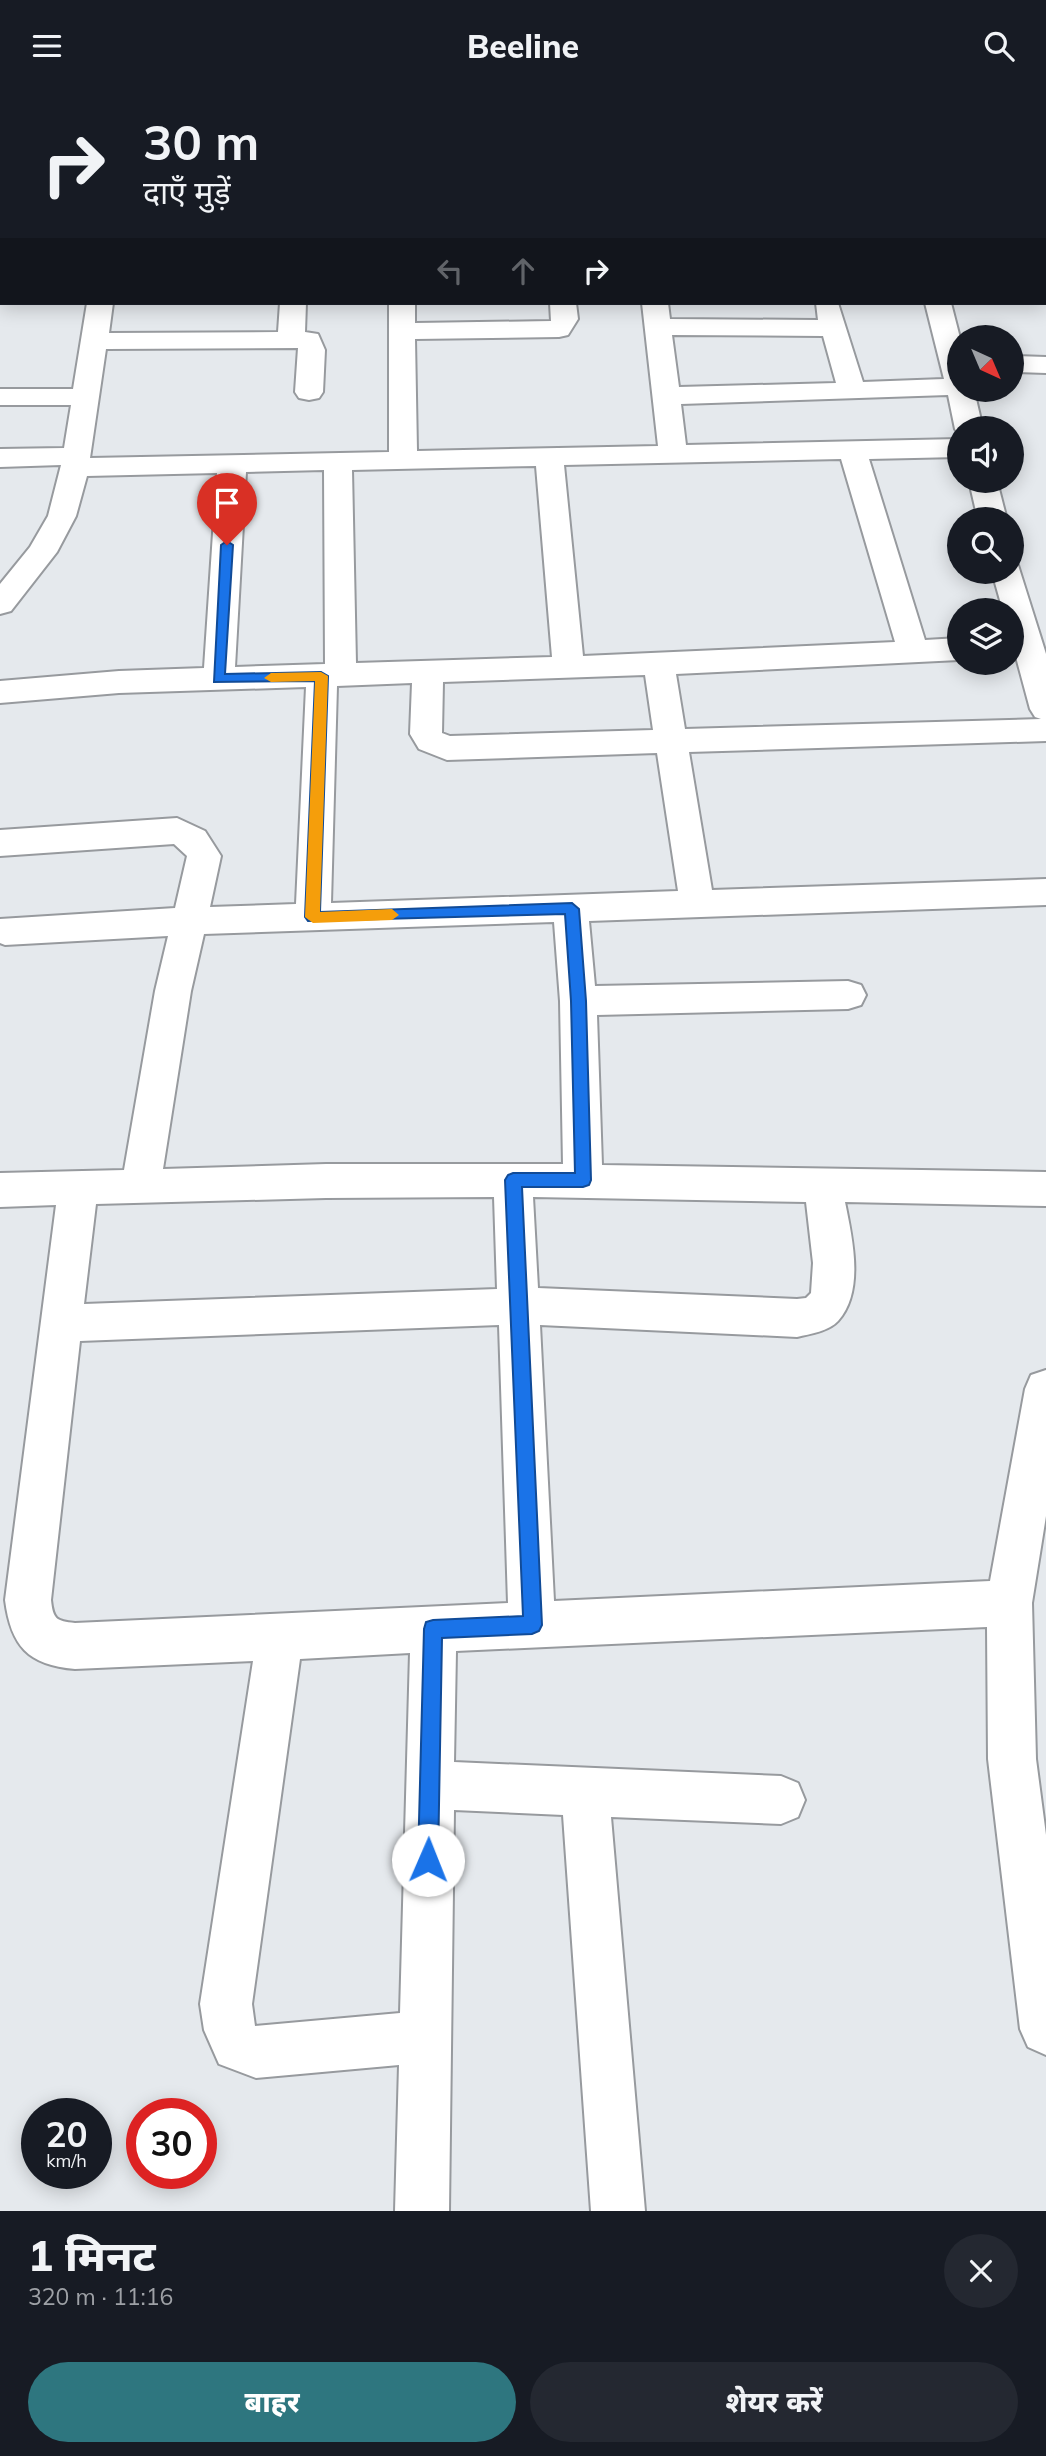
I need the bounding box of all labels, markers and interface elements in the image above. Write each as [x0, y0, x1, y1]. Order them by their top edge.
text: Beeline [467, 26, 579, 66]
icon: menu [28, 27, 66, 65]
icon: search [980, 27, 1018, 65]
text: 30 m [143, 111, 259, 172]
icon: right [28, 119, 119, 210]
text: दाएँ मुड़ें [143, 172, 231, 212]
icon: left [431, 252, 469, 290]
icon: ahead [504, 252, 542, 290]
icon: right [577, 252, 615, 290]
north arrow [947, 325, 1024, 403]
map controls [947, 325, 1024, 675]
button: sound [947, 416, 1024, 493]
pin [197, 473, 257, 545]
icon: arrive [208, 484, 246, 522]
button: search [947, 507, 1024, 584]
button: layers [947, 598, 1024, 675]
position arrow [391, 1823, 465, 1897]
speed limit sign: 30 [126, 2098, 217, 2189]
text: 20 [45, 2112, 88, 2156]
text: km/h [46, 2149, 87, 2172]
text: 1 मिनट [28, 2229, 155, 2282]
button: close [944, 2234, 1018, 2308]
text: 320 m · 11:16 [28, 2282, 173, 2311]
button: बाहर [28, 2362, 516, 2442]
button: शेयर करें [530, 2362, 1018, 2442]

